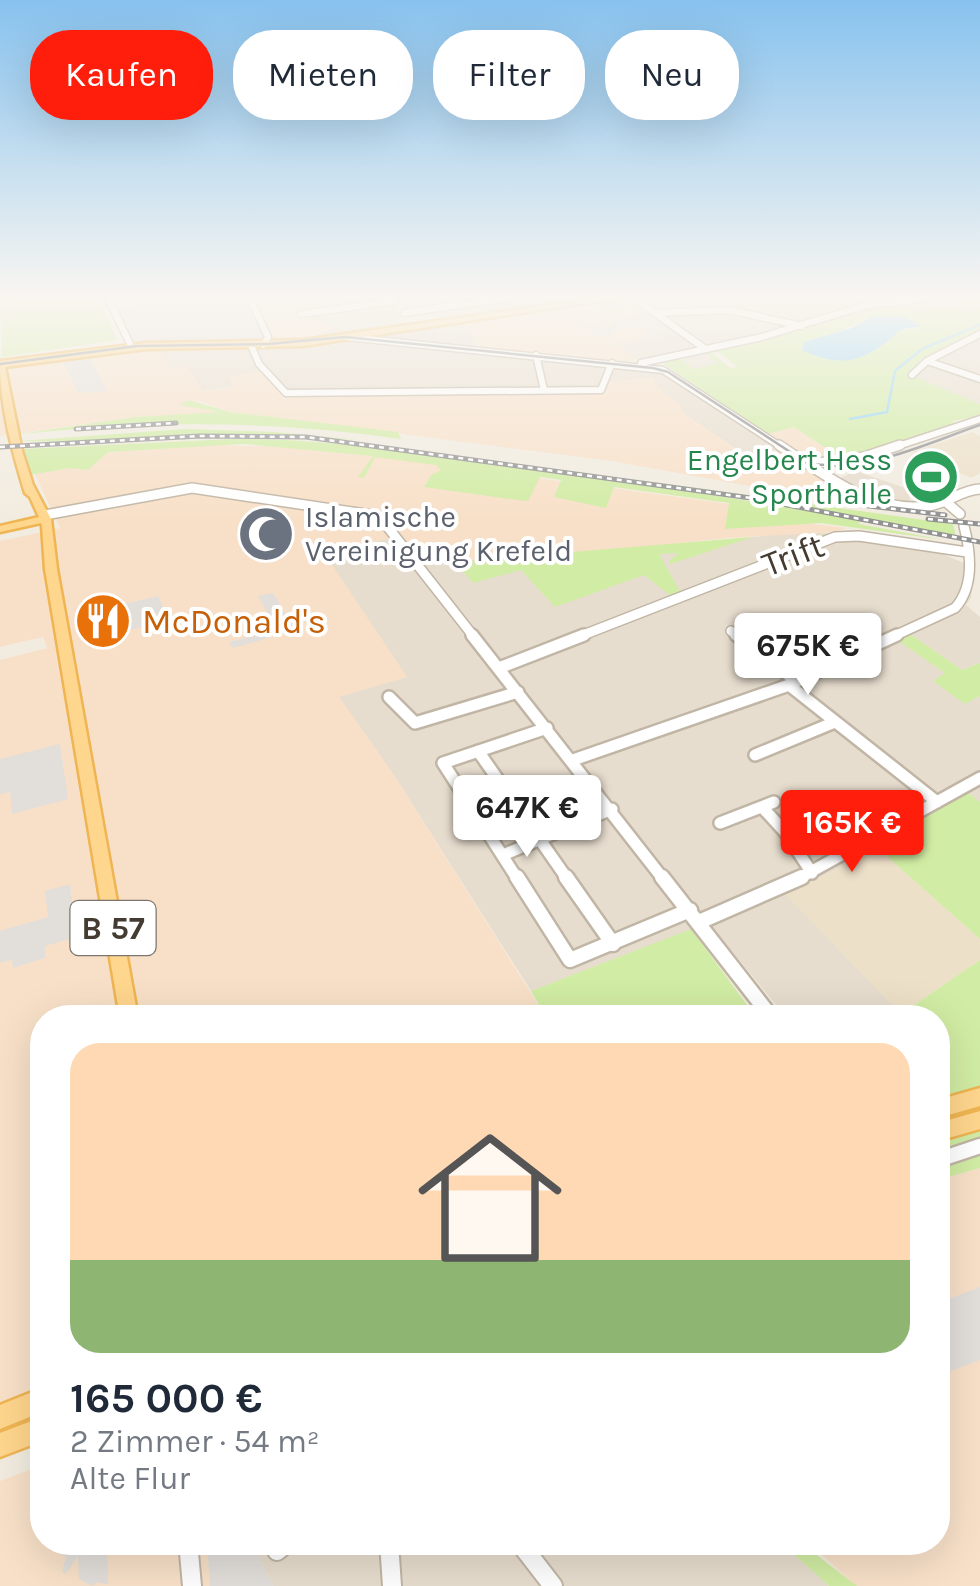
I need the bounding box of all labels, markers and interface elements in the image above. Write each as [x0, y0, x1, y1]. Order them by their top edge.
chip: Kaufen [30, 30, 213, 120]
chip: Mieten [233, 30, 413, 120]
chip: Filter [433, 30, 585, 120]
chip: Neu [605, 30, 739, 120]
place label: Engelbert Hess Sporthalle [687, 442, 892, 512]
sports icon: Engelbert Hess Sporthalle [901, 447, 961, 507]
place label: Islamische Vereinigung Krefeld [305, 499, 572, 569]
mosque icon: Islamische Vereinigung Krefeld [236, 504, 296, 564]
street label: Trift [756, 525, 830, 585]
restaurant icon: McDonald's [73, 591, 133, 651]
place label: McDonald's [142, 601, 326, 642]
pin: 675K € [727, 613, 889, 698]
text: 675K € [756, 627, 860, 664]
pin: 647K € [446, 775, 608, 860]
text: 647K € [475, 789, 579, 826]
pin: 165K € [771, 790, 933, 875]
text: 165K € [803, 804, 901, 841]
road number: B 57 [70, 901, 156, 955]
icon: home [400, 1108, 580, 1288]
text: 165 000 € [70, 1373, 262, 1423]
text: 2 Zimmer · 54 m² [70, 1423, 320, 1460]
text: Alte Flur [70, 1460, 190, 1497]

